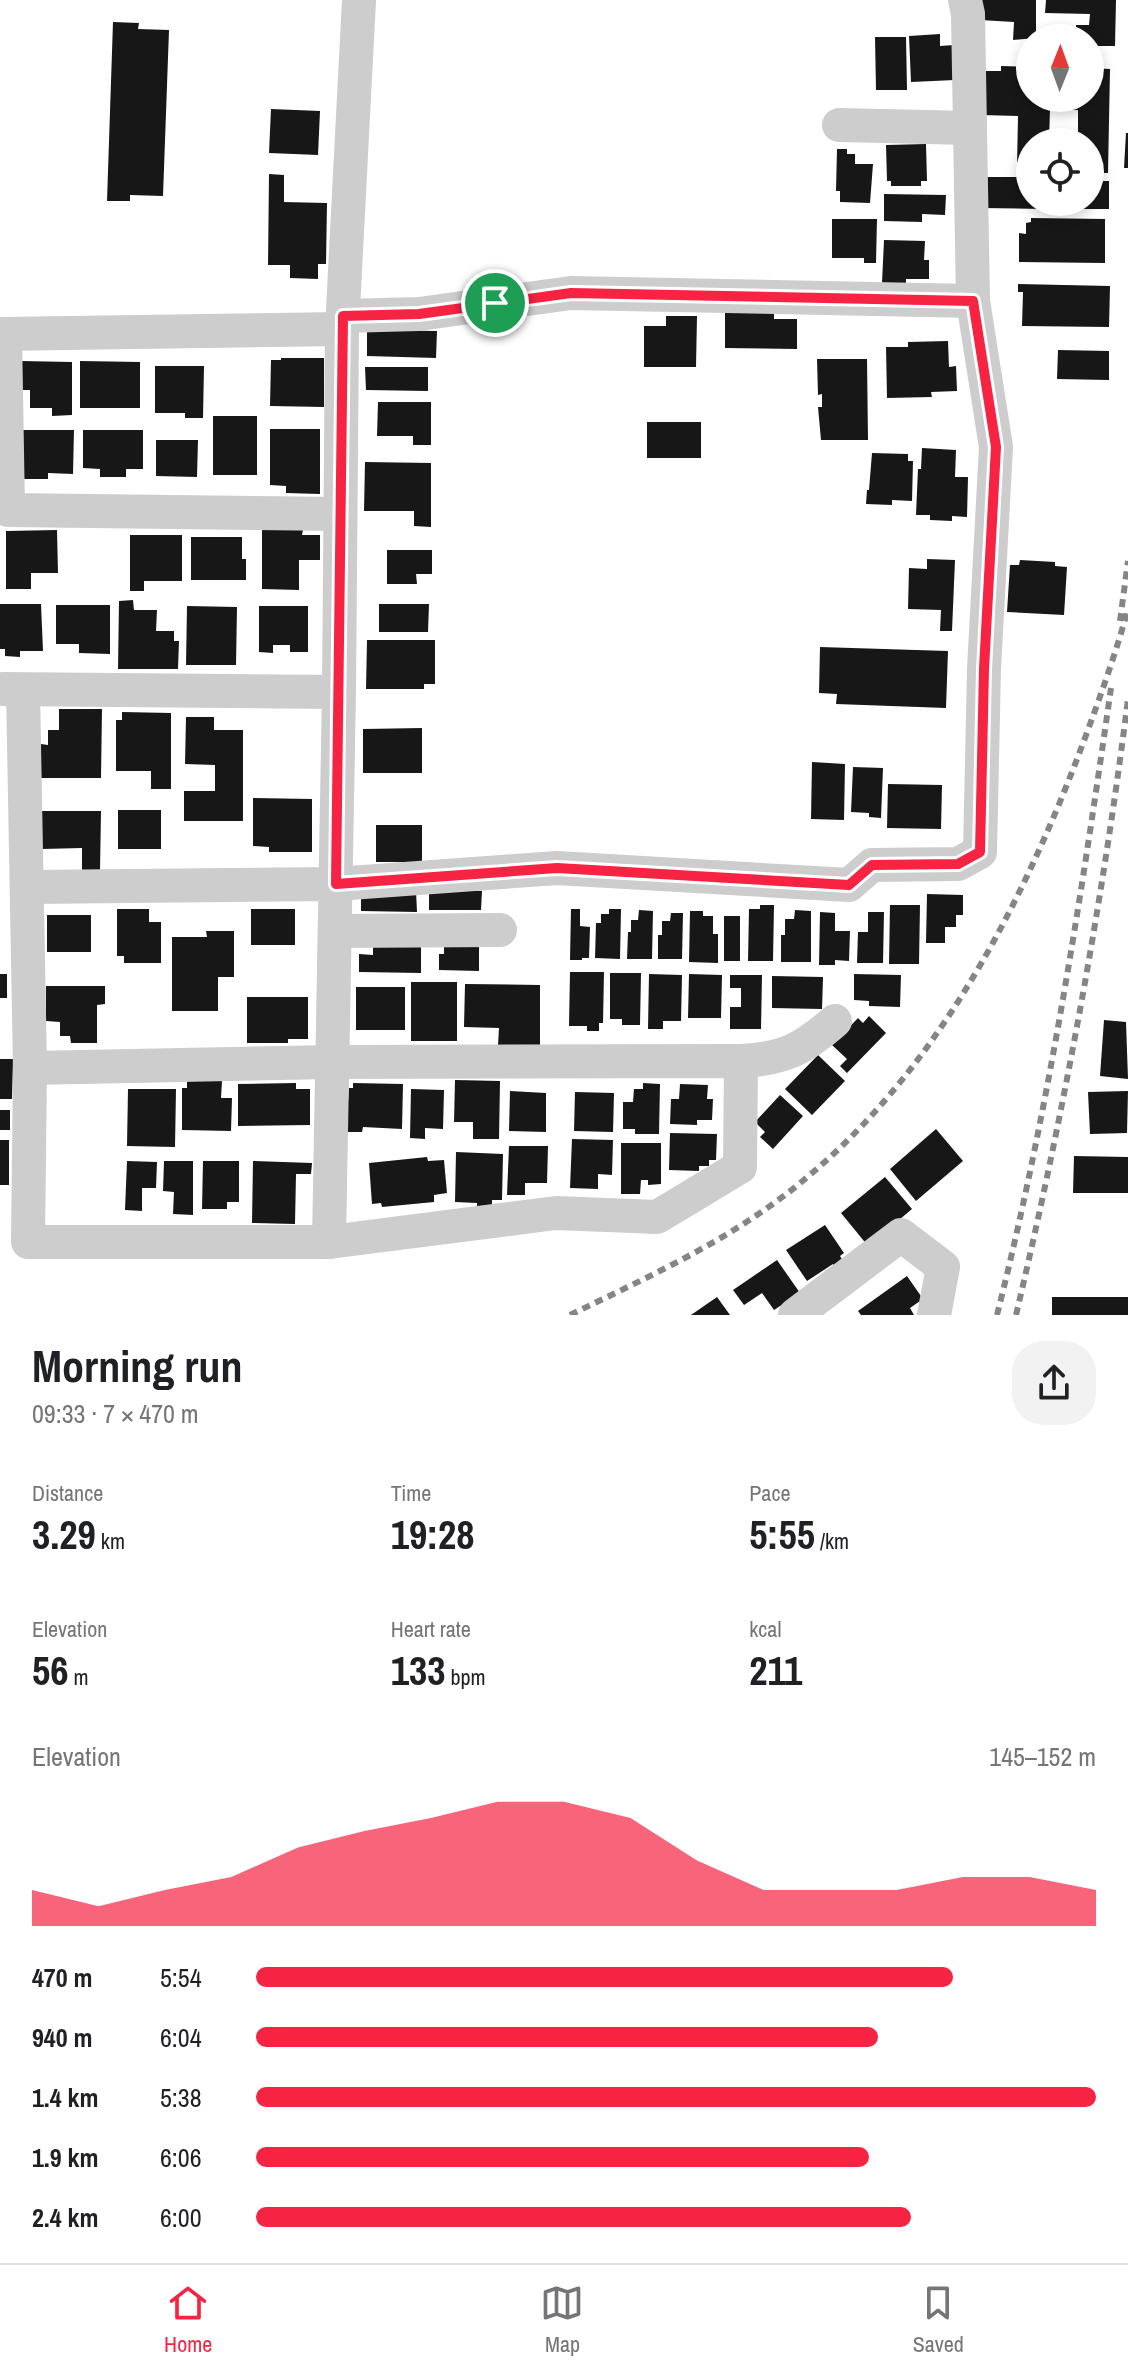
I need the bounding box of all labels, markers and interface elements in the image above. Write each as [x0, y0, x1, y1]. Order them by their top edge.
north arrow [1016, 24, 1104, 112]
map controls [1016, 24, 1104, 216]
button: locate [1016, 128, 1104, 216]
pin [461, 269, 529, 337]
icon: arrive [473, 281, 517, 325]
text: Morning run [32, 1336, 242, 1396]
button: share [1012, 1341, 1096, 1425]
text: 09:33 · 7 × 470 m [32, 1396, 199, 1431]
text: Distance [32, 1478, 103, 1508]
text: Time [391, 1478, 431, 1508]
text: Pace [749, 1478, 790, 1508]
text: 3.29 [32, 1508, 96, 1561]
text: 19:28 [391, 1508, 475, 1561]
text: 5:55 [749, 1508, 815, 1561]
text: km [96, 1526, 125, 1556]
text: /km [815, 1526, 849, 1556]
text: Elevation [32, 1614, 107, 1644]
text: Heart rate [391, 1614, 471, 1644]
text: kcal [749, 1614, 781, 1644]
text: 56 [32, 1644, 68, 1697]
text: 133 [391, 1644, 445, 1697]
text: 211 [749, 1644, 802, 1697]
text: m [68, 1662, 89, 1692]
text: bpm [445, 1662, 486, 1692]
text: Elevation [32, 1739, 121, 1774]
text: 145–152 m [989, 1739, 1096, 1774]
text: 470 m [32, 1960, 92, 1995]
text: 5:54 [160, 1960, 202, 1995]
text: 940 m [32, 2020, 92, 2055]
text: 6:04 [160, 2020, 202, 2055]
text: 1.4 km [32, 2080, 98, 2115]
text: 5:38 [160, 2080, 202, 2115]
text: 1.9 km [32, 2140, 98, 2175]
text: 6:06 [160, 2140, 202, 2175]
text: 2.4 km [32, 2200, 98, 2235]
text: 6:00 [160, 2200, 202, 2235]
tab: Home [164, 2281, 212, 2359]
tab: Map [540, 2281, 584, 2359]
tab: Saved [913, 2281, 964, 2359]

